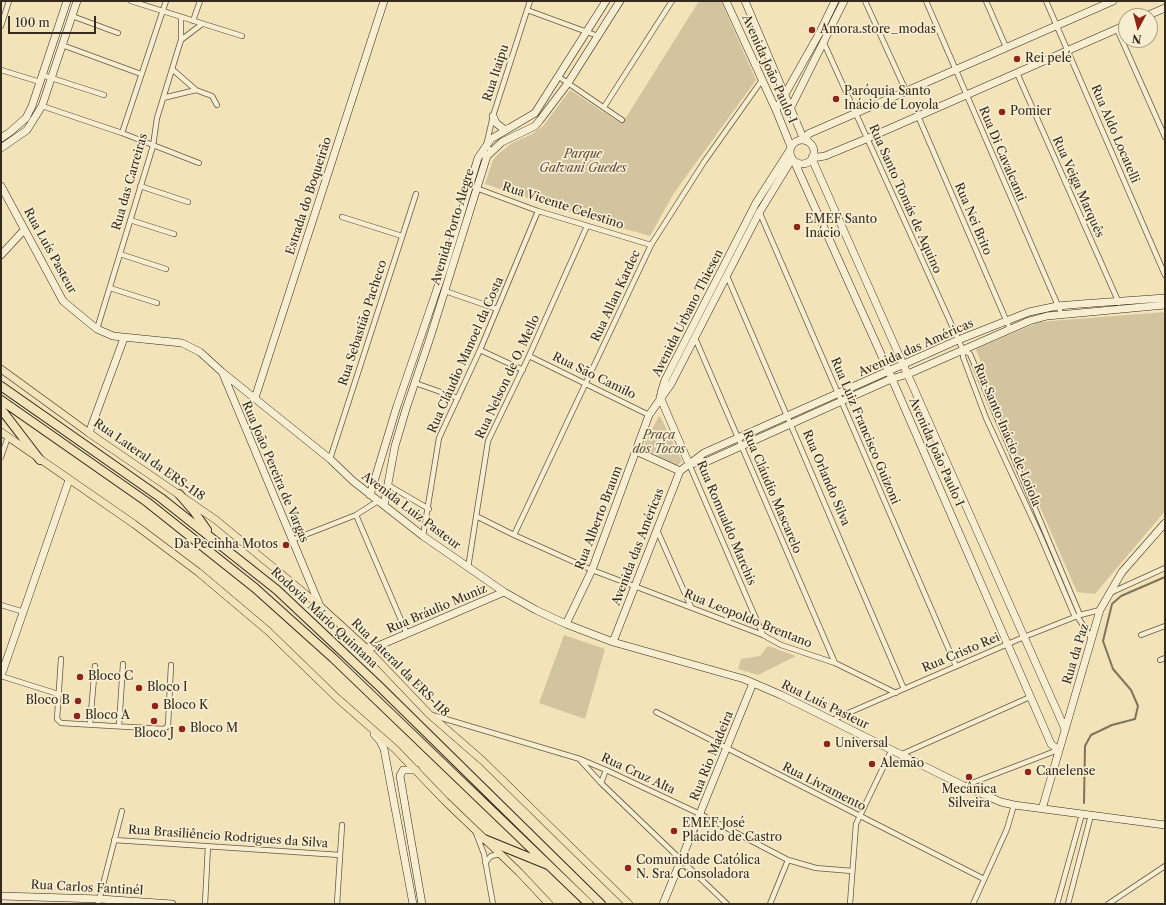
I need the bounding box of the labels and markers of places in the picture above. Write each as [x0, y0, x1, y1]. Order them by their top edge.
place label: Amora.store_modas [820, 23, 936, 37]
marker: Amora.store_modas [807, 25, 817, 35]
place label: Rei pelé [1025, 52, 1072, 66]
marker: Rei pelé [1012, 54, 1022, 64]
place label: Paróquia Santo Inácio de Loyola [844, 85, 939, 113]
marker: Paróquia Santo Inácio de Loyola [831, 94, 841, 104]
place label: Pomier [1010, 105, 1052, 119]
marker: Pomier [997, 107, 1007, 117]
place label: EMEF Santo Inácio [805, 213, 877, 241]
marker: EMEF Santo Inácio [792, 222, 802, 232]
place label: Da Pecinha Motos [174, 538, 278, 552]
marker: Da Pecinha Motos [281, 540, 291, 550]
place label: Bloco C [88, 670, 133, 684]
marker: Bloco C [75, 672, 85, 682]
place label: Bloco I [147, 681, 188, 695]
marker: Bloco I [134, 683, 144, 693]
place label: Bloco B [26, 694, 70, 708]
marker: Bloco B [73, 696, 83, 706]
place label: Bloco K [163, 699, 208, 713]
marker: Bloco K [150, 701, 160, 711]
place label: Bloco A [85, 709, 130, 723]
marker: Bloco A [72, 711, 82, 721]
marker: Bloco J [149, 716, 159, 726]
place label: Bloco M [190, 722, 238, 736]
marker: Bloco M [177, 724, 187, 734]
place label: Bloco J [134, 727, 174, 741]
place label: Universal [835, 737, 888, 751]
marker: Universal [822, 739, 832, 749]
place label: Alemão [880, 757, 924, 771]
marker: Alemão [867, 759, 877, 769]
place label: Canelense [1036, 765, 1096, 779]
marker: Canelense [1023, 767, 1033, 777]
marker: Mecânica Silveira [964, 772, 974, 782]
place label: Mecânica Silveira [942, 783, 996, 811]
place label: EMEF José Plácido de Castro [682, 817, 782, 845]
marker: EMEF José Plácido de Castro [669, 826, 679, 836]
place label: Comunidade Católica N. Sra. Consoladora [636, 854, 760, 882]
marker: Comunidade Católica N. Sra. Consoladora [623, 863, 633, 873]

